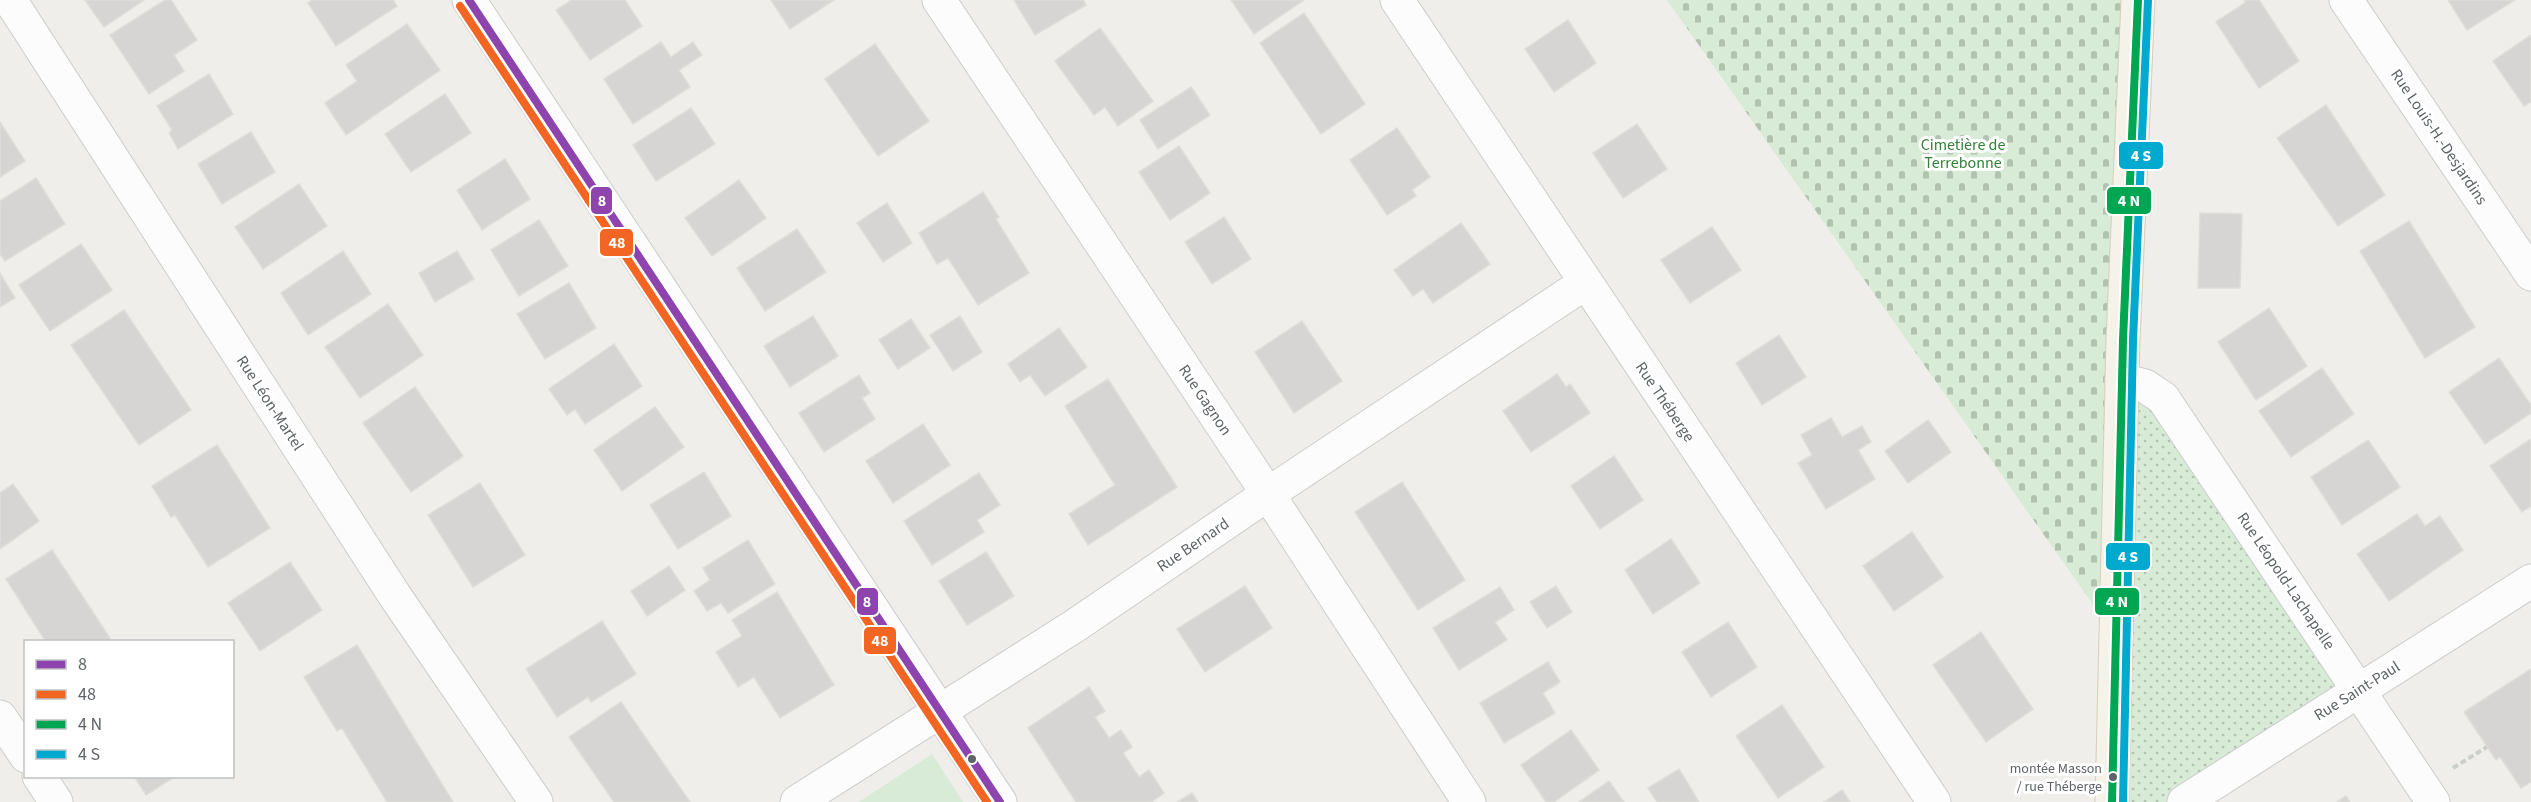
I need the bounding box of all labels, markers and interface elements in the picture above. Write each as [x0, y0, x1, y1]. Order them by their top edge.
street label: Rue Louis-H.-Desjardins [2385, 65, 2493, 209]
park label: Cimetière de Terrebonne [1921, 134, 2005, 174]
line badge: 4 S [2118, 141, 2164, 170]
text: 4 S [2131, 145, 2151, 167]
line badge: 8 [590, 186, 613, 215]
line badge: 4 N [2106, 186, 2152, 215]
text: 8 [598, 190, 606, 212]
text: 4 N [2118, 190, 2140, 212]
line badge: 48 [599, 228, 634, 257]
text: 48 [609, 232, 625, 254]
street label: Rue Léon-Martel [231, 351, 309, 455]
street label: Rue Théberge [1630, 358, 1700, 446]
street label: Rue Gagnon [1173, 360, 1237, 440]
street label: Rue Léopold-Lachapelle [2232, 508, 2340, 654]
street label: Rue Bernard [1152, 513, 1234, 577]
line badge: 4 S [2105, 542, 2151, 571]
text: 4 S [2118, 546, 2138, 568]
line badge: 8 [856, 587, 879, 616]
line badge: 4 N [2094, 587, 2140, 616]
text: 8 [863, 591, 871, 613]
text: 4 N [2106, 591, 2128, 613]
line badge: 48 [863, 626, 897, 655]
text: 48 [872, 630, 888, 652]
legend [24, 640, 234, 778]
text: 8 [78, 652, 87, 677]
street label: Rue Saint-Paul [2310, 656, 2404, 726]
text: 48 [78, 682, 96, 707]
text: 4 N [78, 712, 102, 737]
text: 4 S [78, 742, 100, 767]
unlabelled marker [966, 753, 978, 765]
place label: montée Masson / rue Théberge [2010, 759, 2102, 797]
marker: montée Masson / rue Théberge [2107, 771, 2119, 783]

